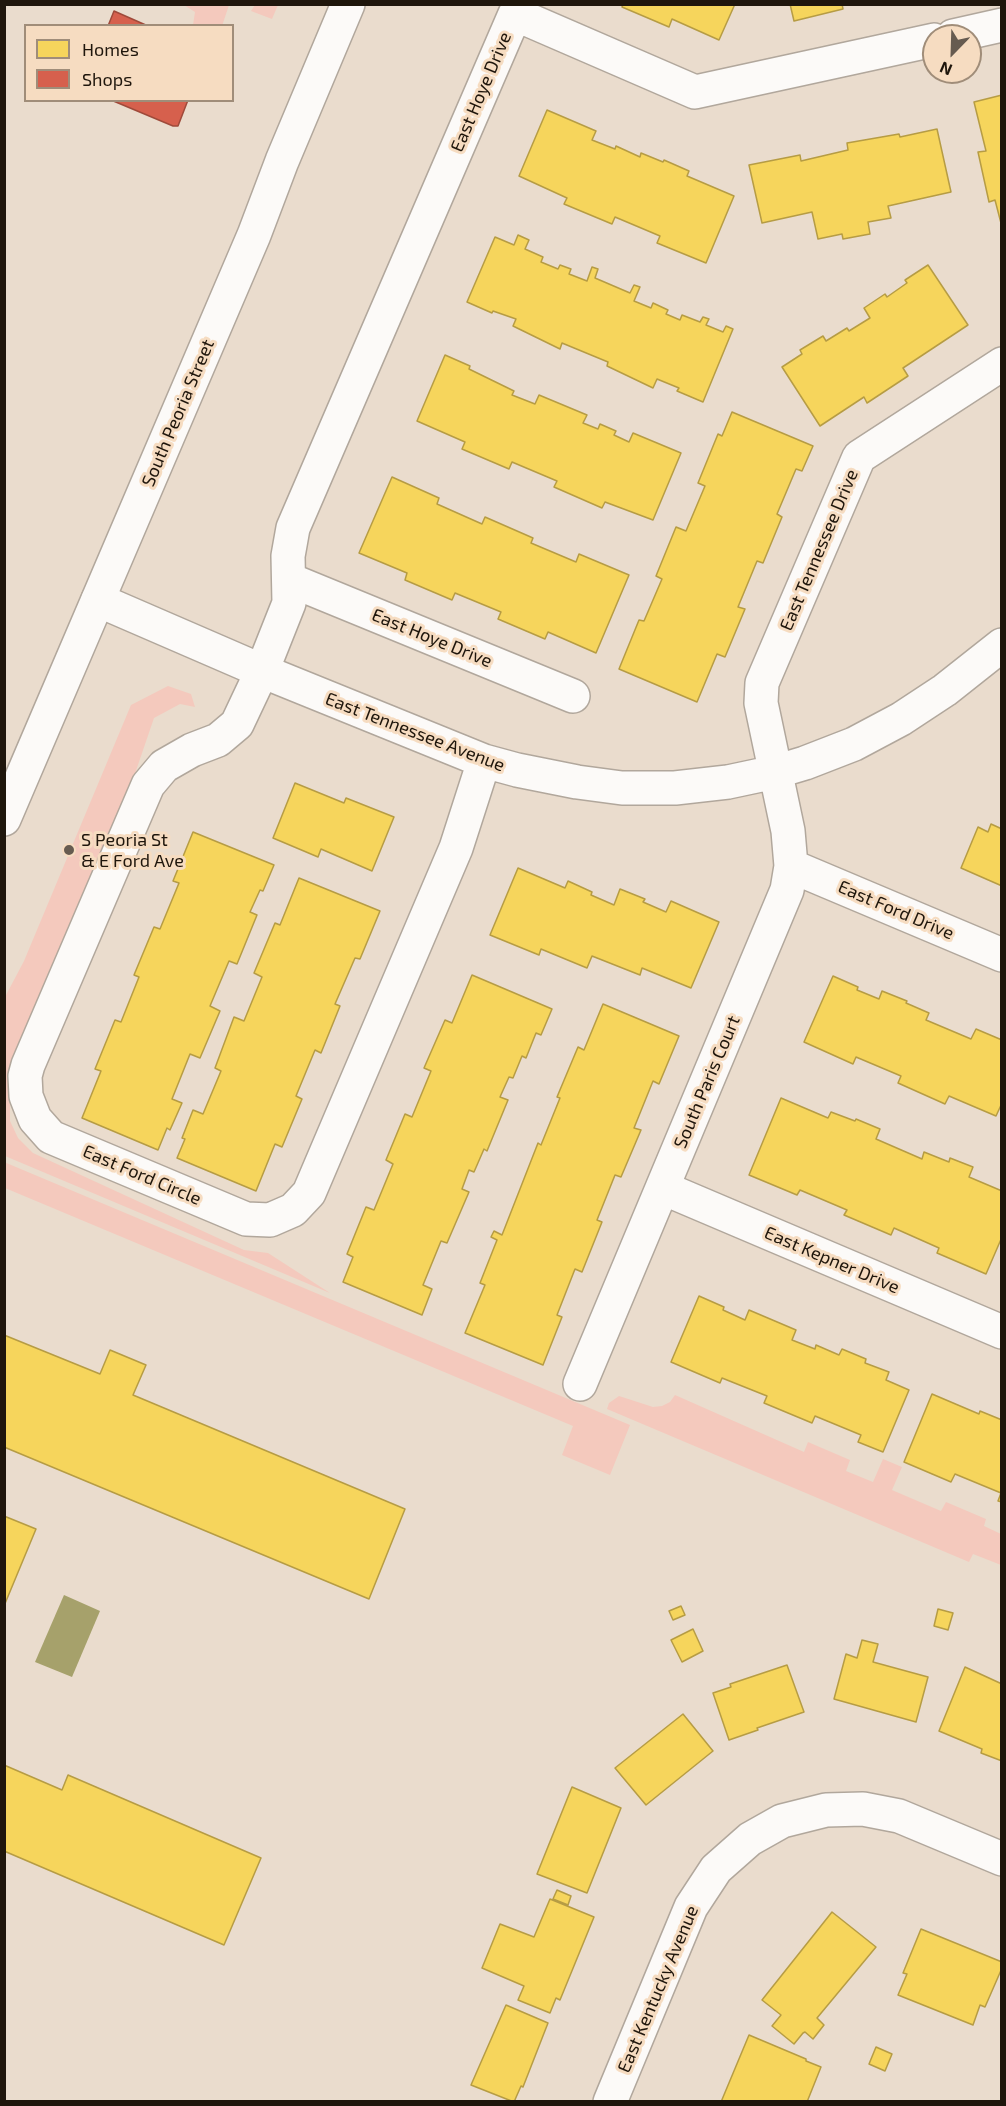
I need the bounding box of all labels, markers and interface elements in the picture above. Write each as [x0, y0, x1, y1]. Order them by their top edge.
legend [24, 24, 234, 102]
north arrow [922, 24, 982, 84]
street label: East Hoye Drive [446, 29, 516, 155]
text: Homes [82, 38, 139, 60]
text: N [937, 58, 955, 80]
text: Shops [82, 68, 132, 90]
street label: South Peoria Street [137, 336, 219, 490]
street label: East Tennessee Drive [775, 466, 863, 634]
street label: East Hoye Drive [369, 604, 495, 672]
street label: East Tennessee Avenue [322, 688, 508, 776]
place label: S Peoria St & E Ford Ave [81, 829, 184, 872]
marker: S Peoria St & E Ford Ave [62, 843, 76, 857]
street label: East Ford Drive [835, 876, 957, 944]
street label: South Paris Court [669, 1012, 745, 1152]
street label: East Ford Circle [80, 1140, 204, 1210]
street label: East Kepner Drive [761, 1222, 903, 1298]
street label: East Kentucky Avenue [613, 1902, 703, 2076]

